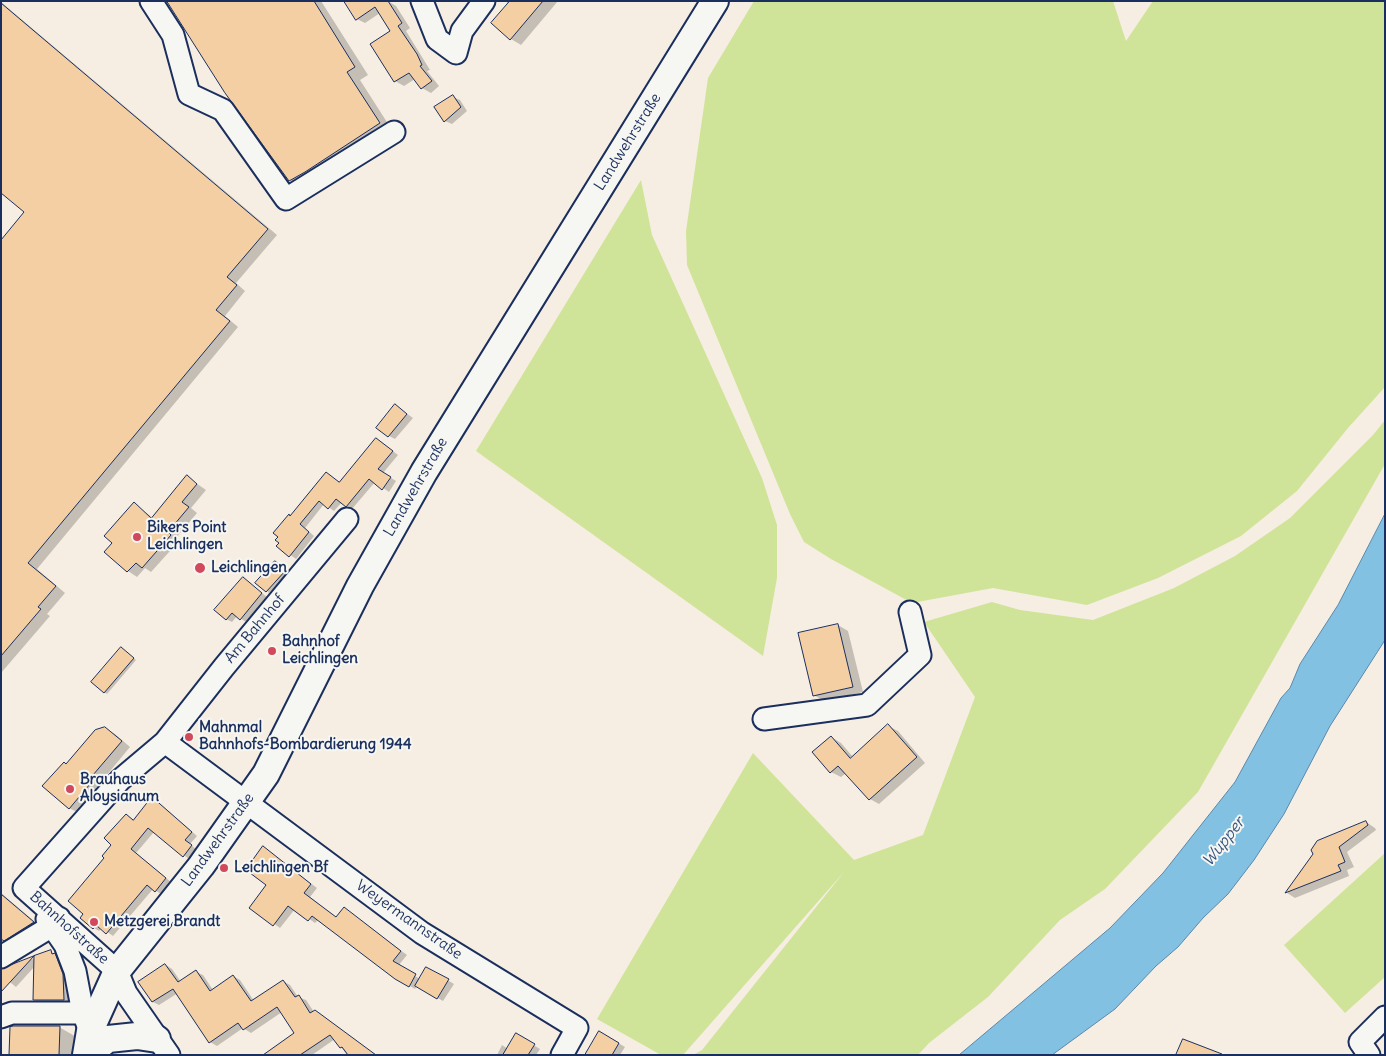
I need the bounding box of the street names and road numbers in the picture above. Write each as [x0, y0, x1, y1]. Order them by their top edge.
street label: Landwehrstraße [591, 90, 665, 194]
street label: Landwehrstraße [380, 434, 452, 540]
street label: Am Bahnhof [221, 591, 289, 667]
street label: Landwehrstraße [178, 790, 258, 890]
street label: Weyermannstraße [352, 877, 466, 963]
street label: Bahnhofstraße [26, 888, 112, 968]

